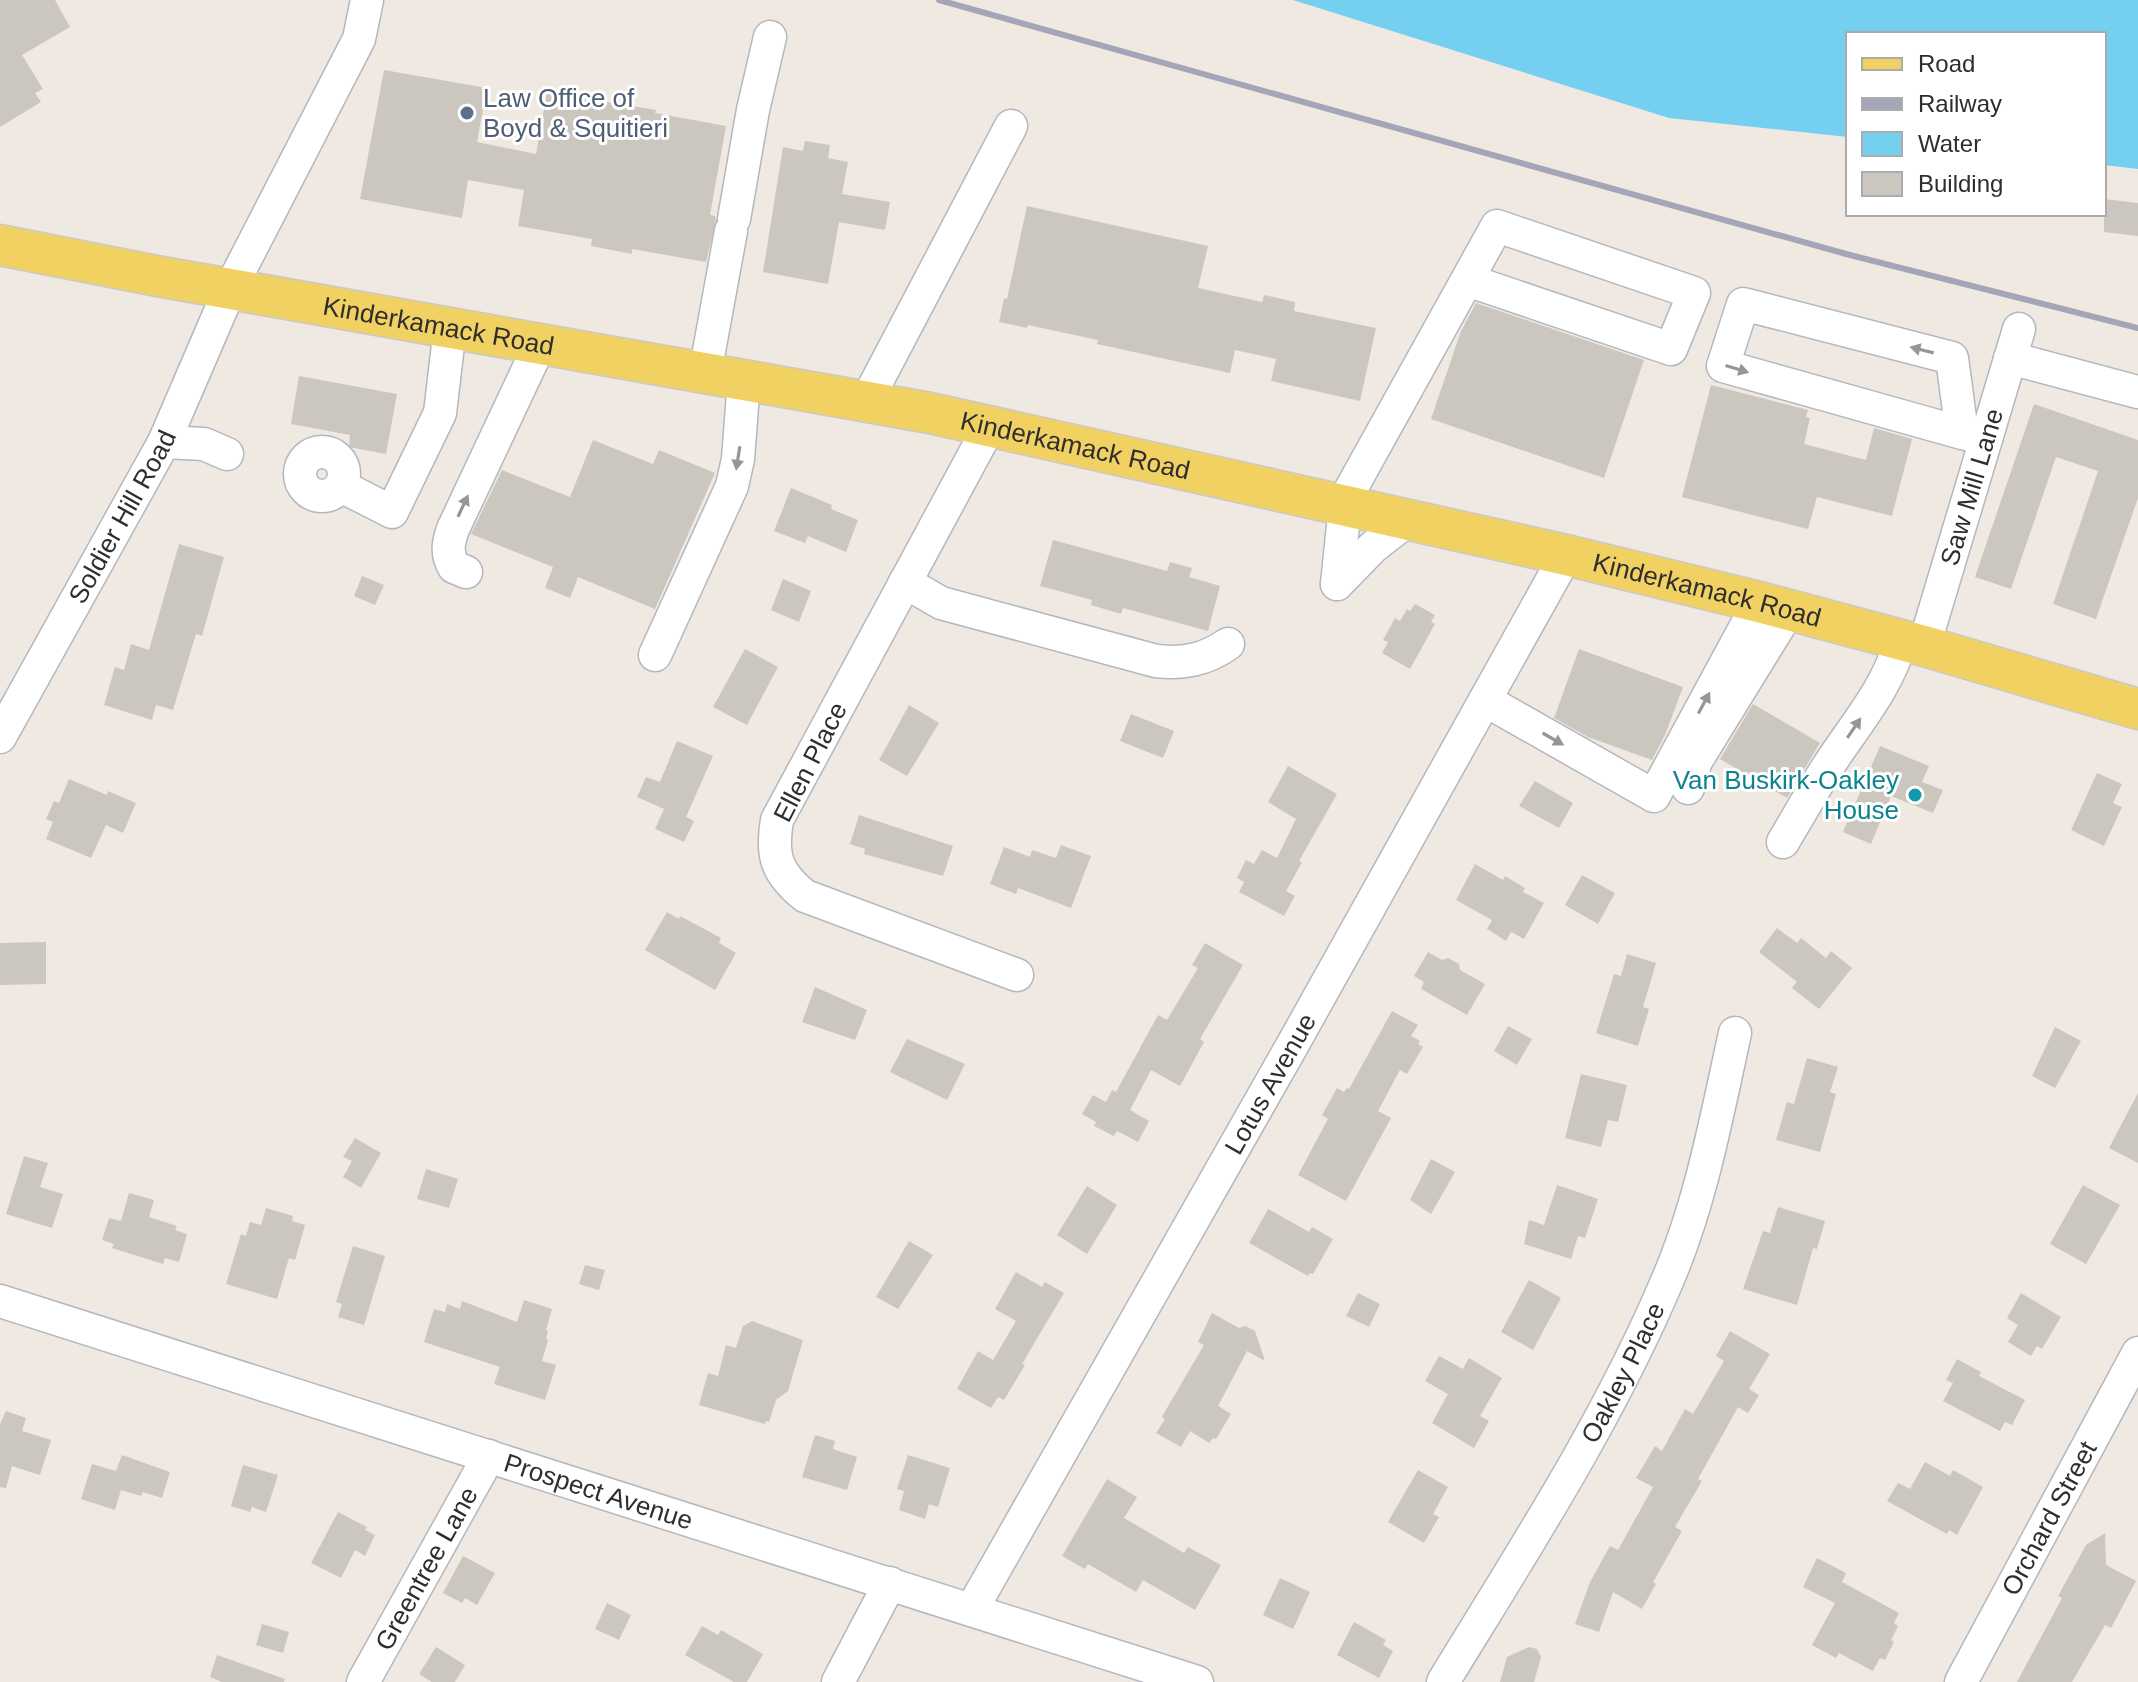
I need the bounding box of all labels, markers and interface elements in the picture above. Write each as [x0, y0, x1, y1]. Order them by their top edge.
legend [1846, 32, 2106, 216]
text: Road [1918, 50, 1975, 77]
place label: Law Office of Boyd & Squitieri [483, 83, 668, 143]
text: Railway [1918, 90, 2002, 117]
marker: Law Office of Boyd & Squitieri [458, 104, 476, 122]
text: Water [1918, 130, 1981, 157]
text: Building [1918, 170, 2003, 197]
street label: Kinderkamack Road [321, 291, 557, 361]
one-way arrow [1910, 344, 1935, 356]
one-way arrow [1724, 364, 1749, 376]
street label: Kinderkamack Road [958, 405, 1193, 486]
street label: Saw Mill Lane [1934, 405, 2009, 569]
street label: Soldier Hill Road [62, 426, 182, 609]
one-way arrow [731, 446, 743, 471]
one-way arrow [456, 494, 470, 517]
street label: Kinderkamack Road [1590, 547, 1824, 633]
one-way arrow [1698, 691, 1711, 714]
street label: Ellen Place [767, 697, 853, 827]
one-way arrow [1846, 718, 1861, 739]
one-way arrow [1541, 732, 1564, 746]
place label: Van Buskirk-Oakley House [1673, 765, 1899, 825]
marker: Van Buskirk-Oakley House [1906, 786, 1924, 804]
street label: Lotus Avenue [1218, 1008, 1322, 1160]
street label: Oakley Place [1575, 1298, 1671, 1448]
street label: Orchard Street [1995, 1435, 2103, 1600]
street label: Prospect Avenue [500, 1447, 696, 1536]
street label: Greentree Lane [369, 1482, 484, 1655]

